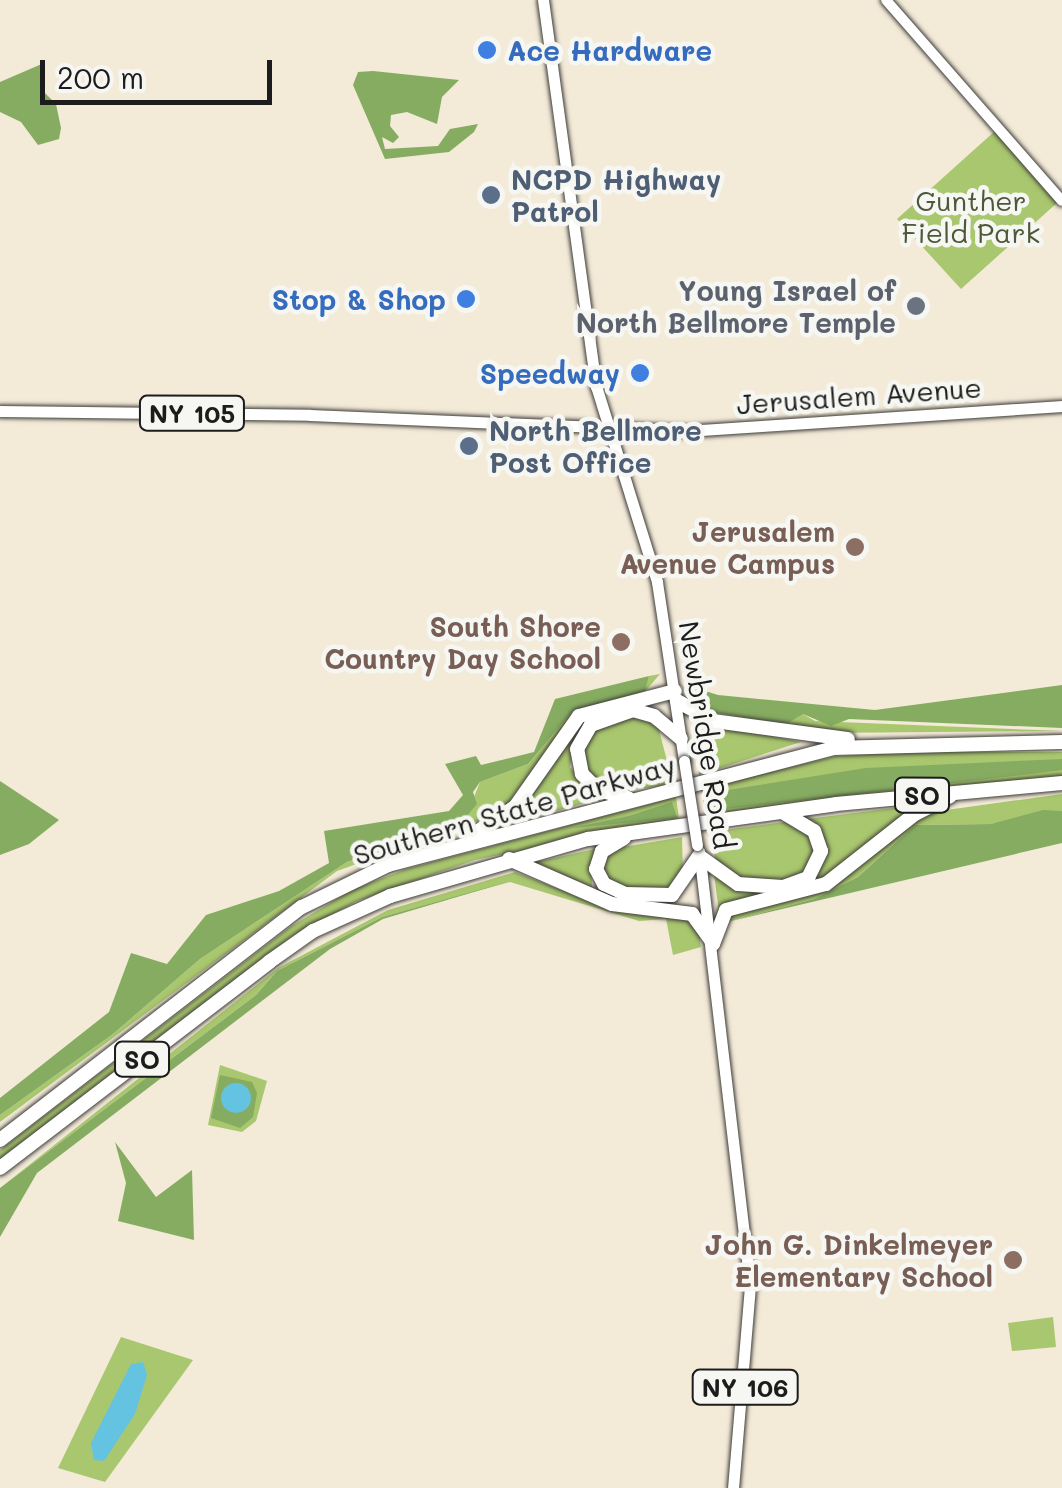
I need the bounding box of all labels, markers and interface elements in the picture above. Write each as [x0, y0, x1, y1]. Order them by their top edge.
place label: Ace Hardware [507, 33, 712, 67]
marker: Ace Hardware [476, 39, 498, 61]
scale bar [45, 40, 278, 102]
text: 200 m [57, 57, 144, 97]
place label: NCPD Highway Patrol [511, 162, 721, 228]
park label: Gunther Field Park [902, 183, 1040, 249]
marker: NCPD Highway Patrol [480, 184, 502, 206]
place label: Young Israel of North Bellmore Temple [576, 273, 896, 339]
place label: Stop & Shop [272, 282, 446, 316]
marker: Stop & Shop [455, 288, 477, 310]
marker: Young Israel of North Bellmore Temple [905, 295, 927, 317]
place label: Speedway [480, 356, 620, 390]
marker: Speedway [629, 362, 651, 384]
street label: Jerusalem Avenue [735, 370, 983, 420]
road number: NY 105 [137, 393, 247, 433]
place label: North Bellmore Post Office [489, 413, 702, 479]
marker: North Bellmore Post Office [458, 435, 480, 457]
place label: Jerusalem Avenue Campus [620, 514, 835, 580]
marker: Jerusalem Avenue Campus [844, 536, 866, 558]
place label: South Shore Country Day School [324, 609, 601, 675]
street label: Newbridge Road [672, 619, 742, 851]
marker: South Shore Country Day School [610, 631, 632, 653]
street label: Southern State Parkway [349, 747, 679, 871]
road number: SO [892, 775, 952, 815]
road number: SO [112, 1039, 172, 1079]
place label: John G. Dinkelmeyer Elementary School [705, 1227, 993, 1293]
marker: John G. Dinkelmeyer Elementary School [1002, 1249, 1024, 1271]
road number: NY 106 [690, 1367, 800, 1407]

